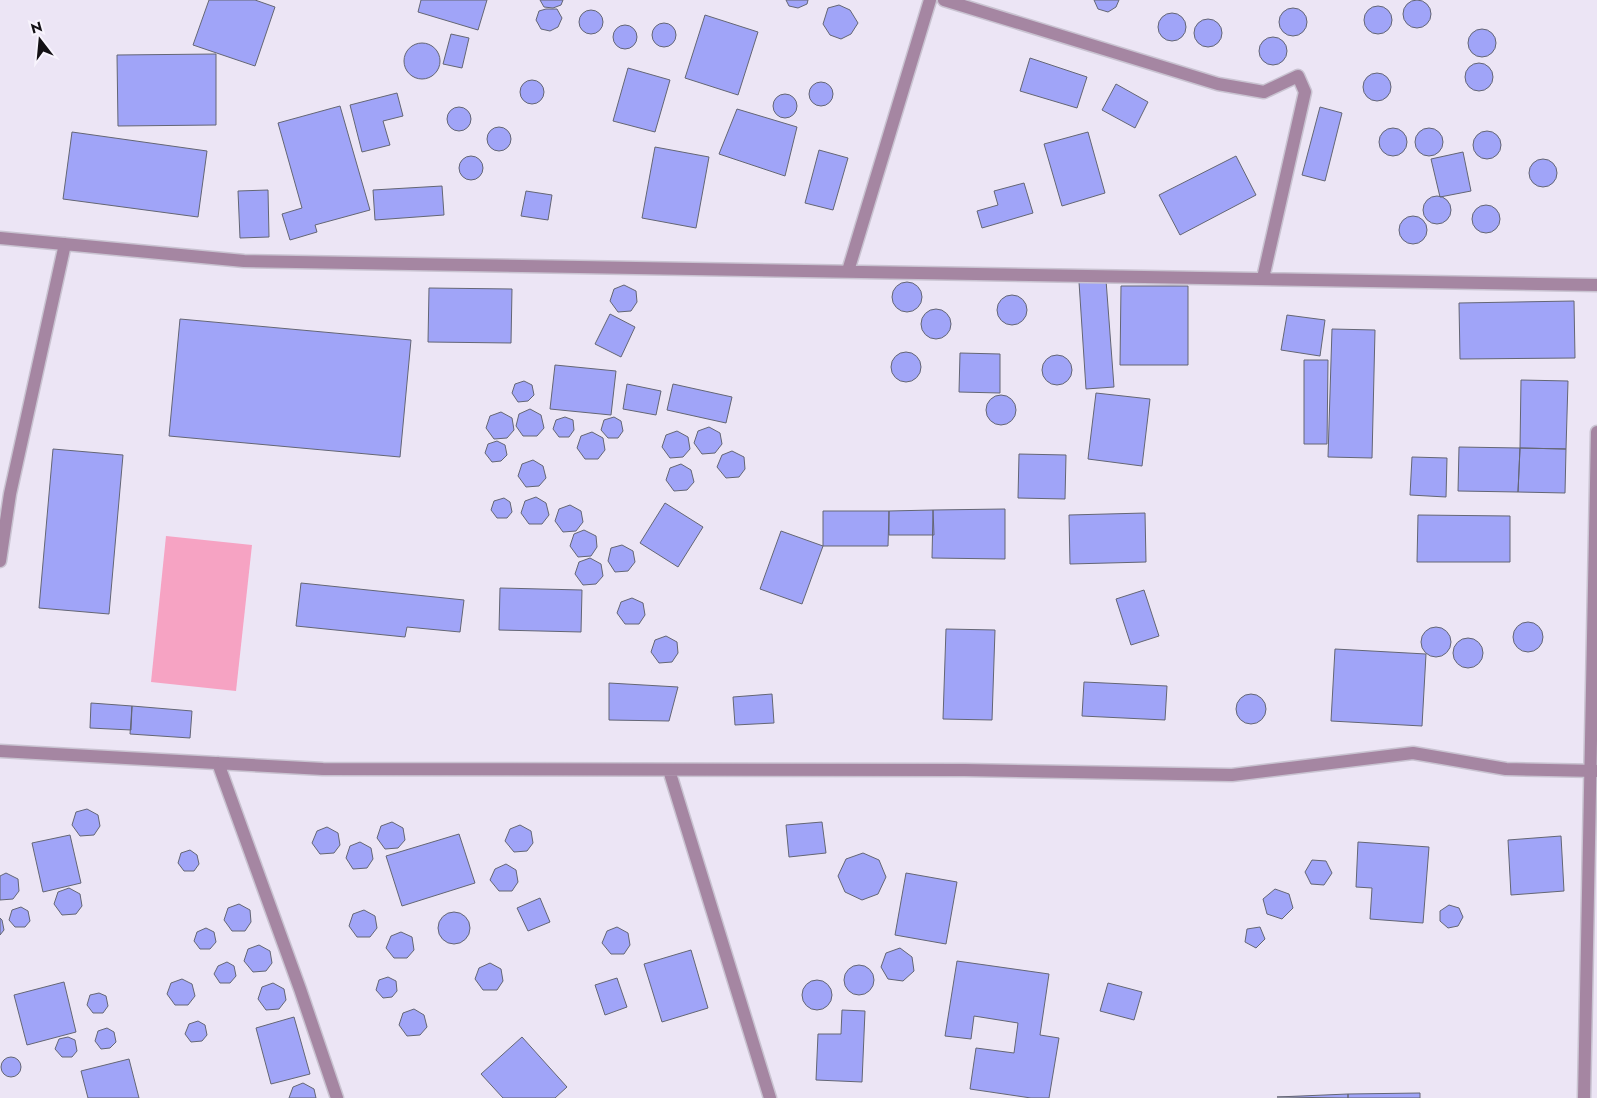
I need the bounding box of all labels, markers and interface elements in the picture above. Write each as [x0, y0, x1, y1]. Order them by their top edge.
north arrow [15, 15, 65, 65]
text: N [28, 16, 45, 39]

